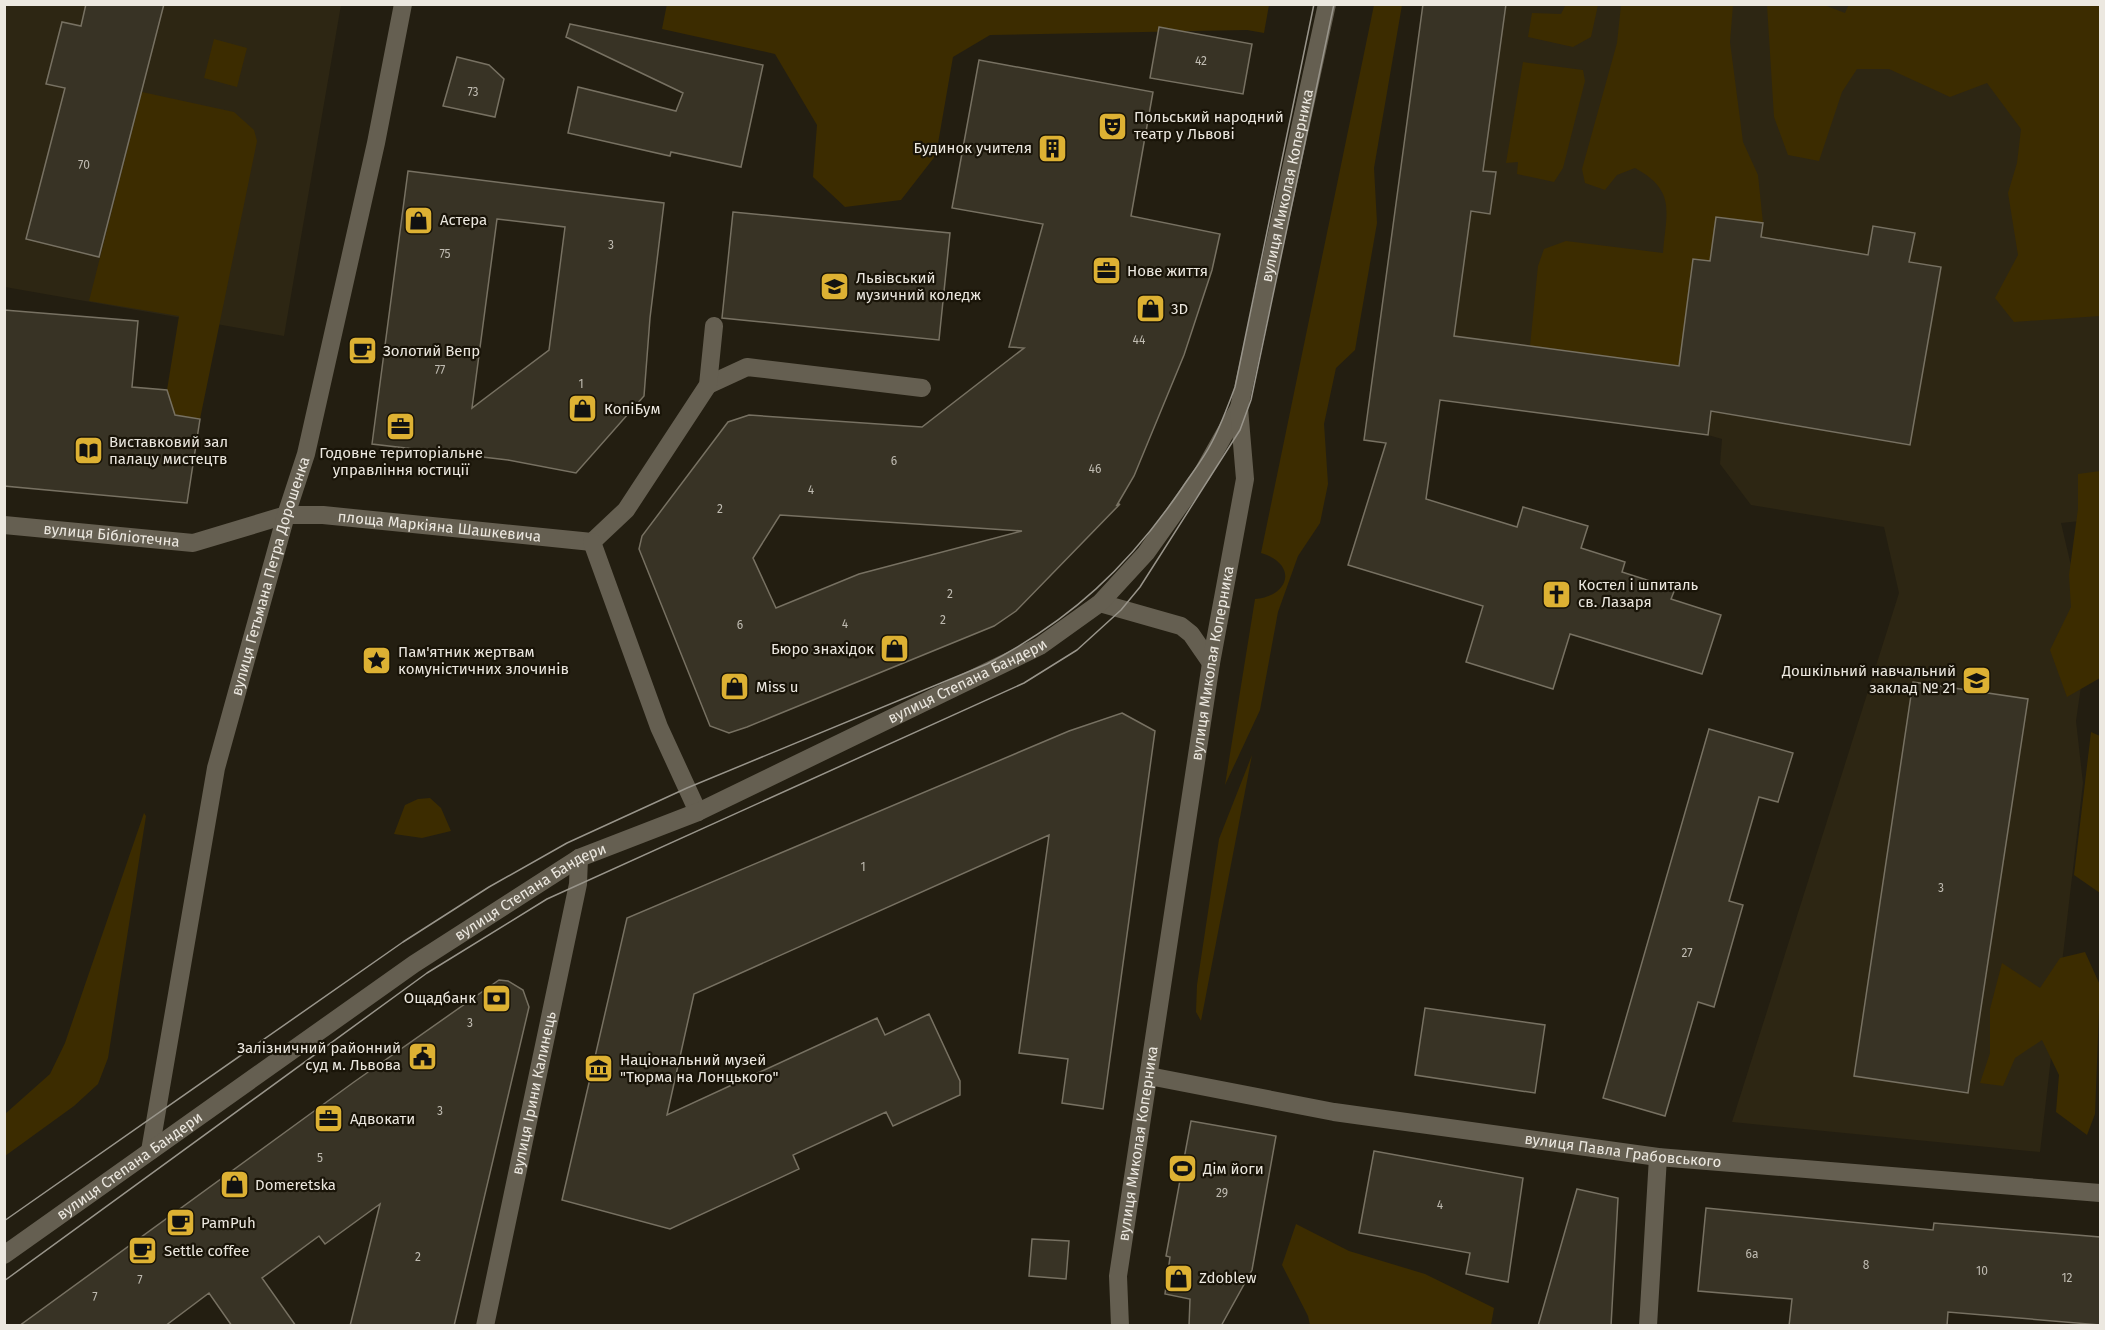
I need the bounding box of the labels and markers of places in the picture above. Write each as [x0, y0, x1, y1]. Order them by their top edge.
place label: Польський народний театр у Львові [1134, 108, 1284, 143]
theatre icon: Польський народний театр у Львові [1097, 110, 1129, 142]
building icon: Будинок учителя [1037, 132, 1069, 164]
place label: Будинок учителя [913, 139, 1032, 157]
shop icon: Астера [403, 204, 435, 236]
place label: Астера [440, 211, 487, 229]
office icon: Нове життя [1090, 255, 1122, 287]
place label: Нове життя [1127, 262, 1208, 280]
place label: Львівський музичний коледж [856, 269, 981, 304]
school or university icon: Львівський музичний коледж [819, 271, 851, 303]
shop icon: 3D [1134, 293, 1166, 325]
place label: 3D [1171, 300, 1188, 318]
cafe icon: Золотий Вепр [346, 335, 378, 367]
place label: Золотий Вепр [383, 342, 480, 360]
shop icon: КопіБум [567, 393, 599, 425]
place label: КопіБум [604, 400, 660, 418]
office icon: Годовне територіальне управління юстиції [385, 410, 417, 442]
place label: Виставковий зал палацу мистецтв [109, 433, 228, 468]
library icon: Виставковий зал палацу мистецтв [72, 435, 104, 467]
place label: Годовне територіальне управління юстиції [319, 444, 483, 479]
place label: Костел і шпиталь св. Лазаря [1578, 576, 1699, 611]
church icon: Костел і шпиталь св. Лазаря [1541, 578, 1573, 610]
shop icon: Бюро знахідок [879, 633, 911, 665]
place label: Бюро знахідок [771, 640, 874, 658]
place label: Пам'ятник жертвам комуністичних злочинів [398, 643, 569, 678]
place icon: Пам'ятник жертвам комуністичних злочинів [361, 645, 393, 677]
place label: Дошкільний навчальний заклад № 21 [1781, 662, 1956, 697]
school or university icon: Дошкільний навчальний заклад № 21 [1961, 664, 1993, 696]
shop icon: Miss u [719, 671, 751, 703]
place label: Miss u [756, 678, 798, 696]
bank icon: Ощадбанк [481, 982, 513, 1014]
place label: Ощадбанк [404, 989, 476, 1007]
place label: Залізничний районний суд м. Львова [237, 1039, 401, 1074]
public building icon: Залізничний районний суд м. Львова [406, 1041, 438, 1073]
place label: Національний музей "Тюрма на Лонцького" [620, 1051, 778, 1086]
museum icon: Національний музей "Тюрма на Лонцького" [583, 1053, 615, 1085]
office icon: Адвокати [313, 1103, 345, 1135]
place label: Адвокати [350, 1110, 415, 1128]
sports icon: Дім йоги [1166, 1153, 1198, 1185]
place label: Дім йоги [1202, 1160, 1264, 1178]
shop icon: Domeretska [218, 1169, 250, 1201]
place label: Domeretska [255, 1176, 336, 1194]
cafe icon: PamPuh [164, 1207, 196, 1239]
place label: PamPuh [201, 1214, 256, 1232]
cafe icon: Settle coffee [127, 1235, 159, 1267]
place label: Settle coffee [164, 1242, 249, 1260]
shop icon: Zdoblew [1162, 1262, 1194, 1294]
place label: Zdoblew [1199, 1269, 1257, 1287]

